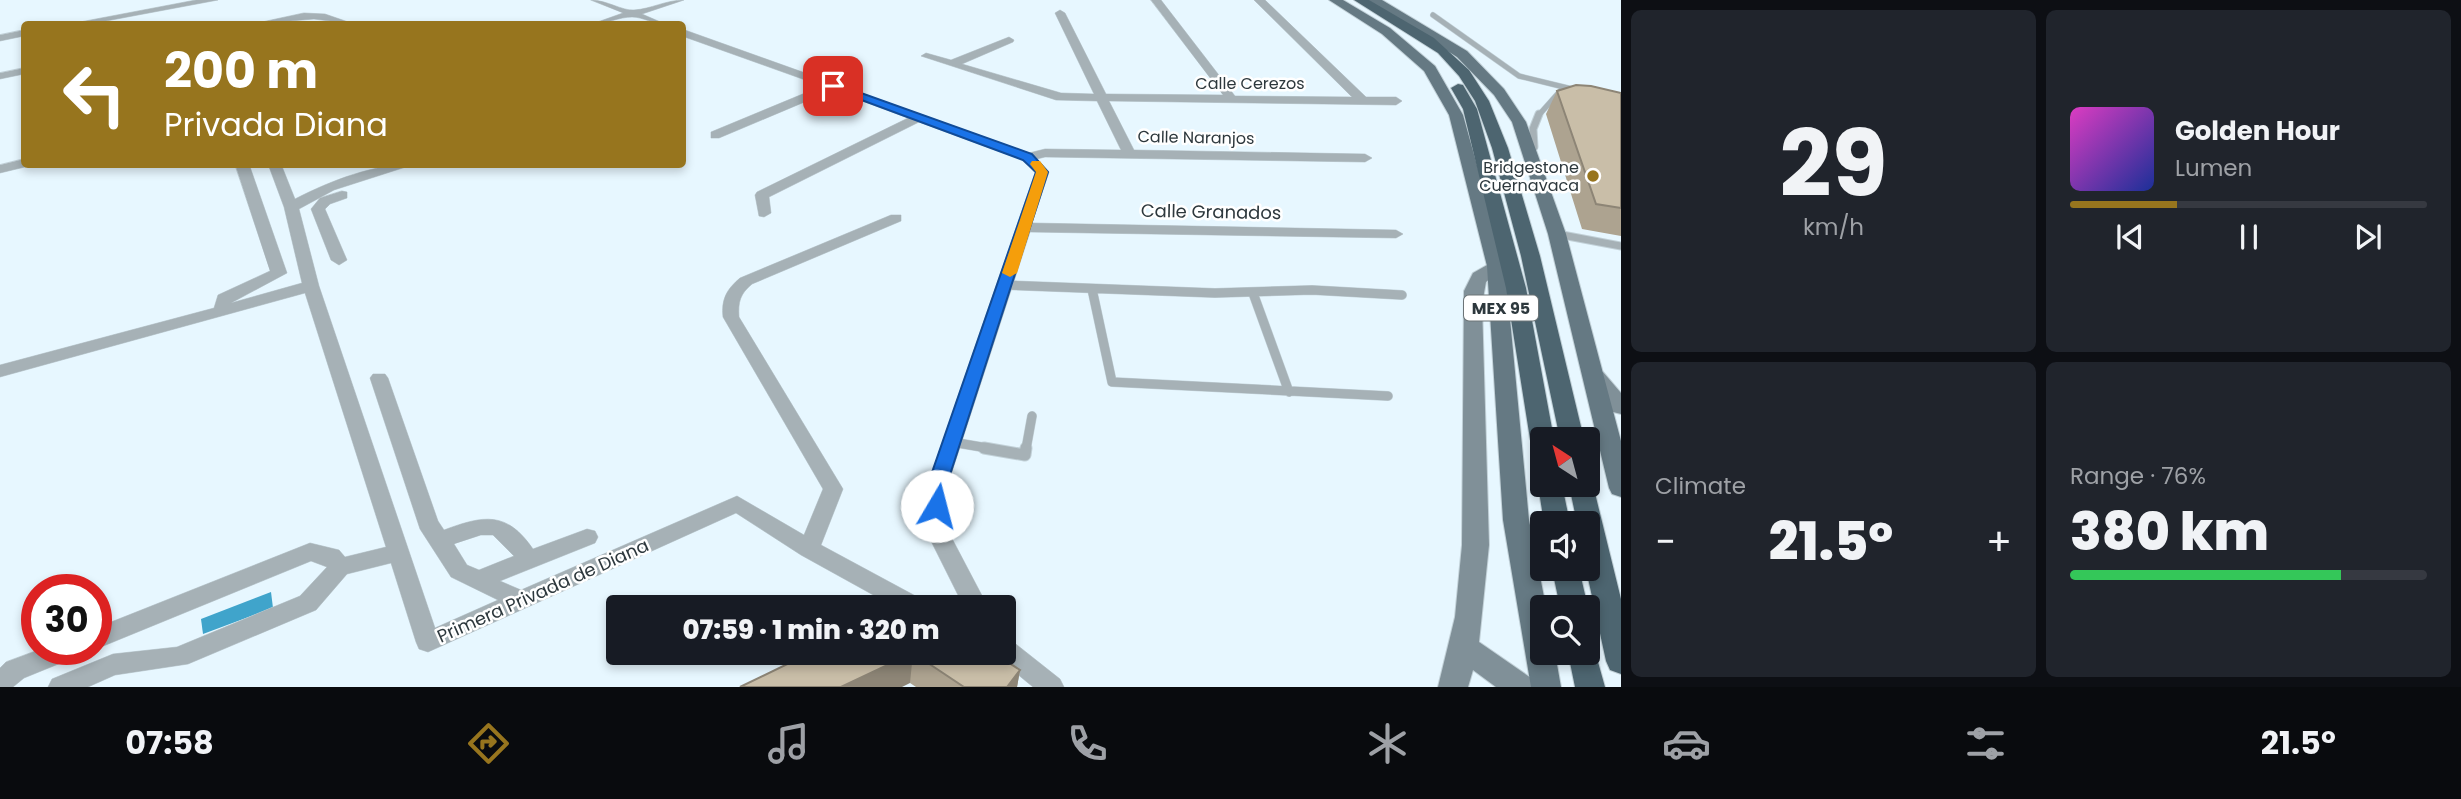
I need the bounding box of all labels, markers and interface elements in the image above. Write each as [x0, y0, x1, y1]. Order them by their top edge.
text: 200 m [164, 37, 318, 105]
icon: left [49, 49, 140, 140]
pin [803, 56, 863, 116]
icon: arrive [814, 67, 852, 105]
street label: Calle Cerezos [1195, 72, 1305, 95]
text: 29 [1780, 100, 1887, 228]
text: Privada Diana [164, 102, 388, 147]
text: Golden Hour [2175, 113, 2340, 149]
street label: Calle Naranjos [1137, 125, 1255, 150]
text: Lumen [2175, 152, 2252, 184]
place label: Bridgestone Cuernavaca [1479, 156, 1579, 197]
marker: Bridgestone Cuernavaca [1585, 168, 1601, 184]
street label: Calle Granados [1141, 198, 1281, 225]
text: km/h [1803, 211, 1864, 243]
icon: previous [2111, 218, 2149, 256]
icon: pause [2230, 218, 2268, 256]
icon: next [2349, 218, 2387, 256]
road number: MEX 95 [1464, 296, 1538, 320]
north arrow [1530, 427, 1600, 497]
map controls [1530, 427, 1600, 665]
text: Range · 76% [2070, 460, 2206, 492]
position arrow [900, 469, 974, 543]
text: Climate [1655, 470, 1746, 502]
text: 380 km [2070, 495, 2269, 568]
text: 21.5° [1769, 505, 1893, 578]
button: sound [1530, 511, 1600, 581]
text: − [1655, 515, 1676, 568]
text: + [1986, 515, 2012, 568]
street label: Primera Privada de Diana [433, 533, 653, 649]
speed limit sign: 30 [21, 574, 112, 665]
button: search [1530, 595, 1600, 665]
text: 07:59 · 1 min · 320 m [682, 612, 940, 648]
icon: directions [464, 719, 513, 768]
icon: music [764, 719, 813, 768]
icon: phone [1063, 719, 1112, 768]
icon: climate [1363, 719, 1412, 768]
icon: car [1662, 719, 1711, 768]
icon: filters [1961, 719, 2010, 768]
text: 07:58 [125, 720, 214, 765]
text: 21.5° [2261, 720, 2336, 765]

